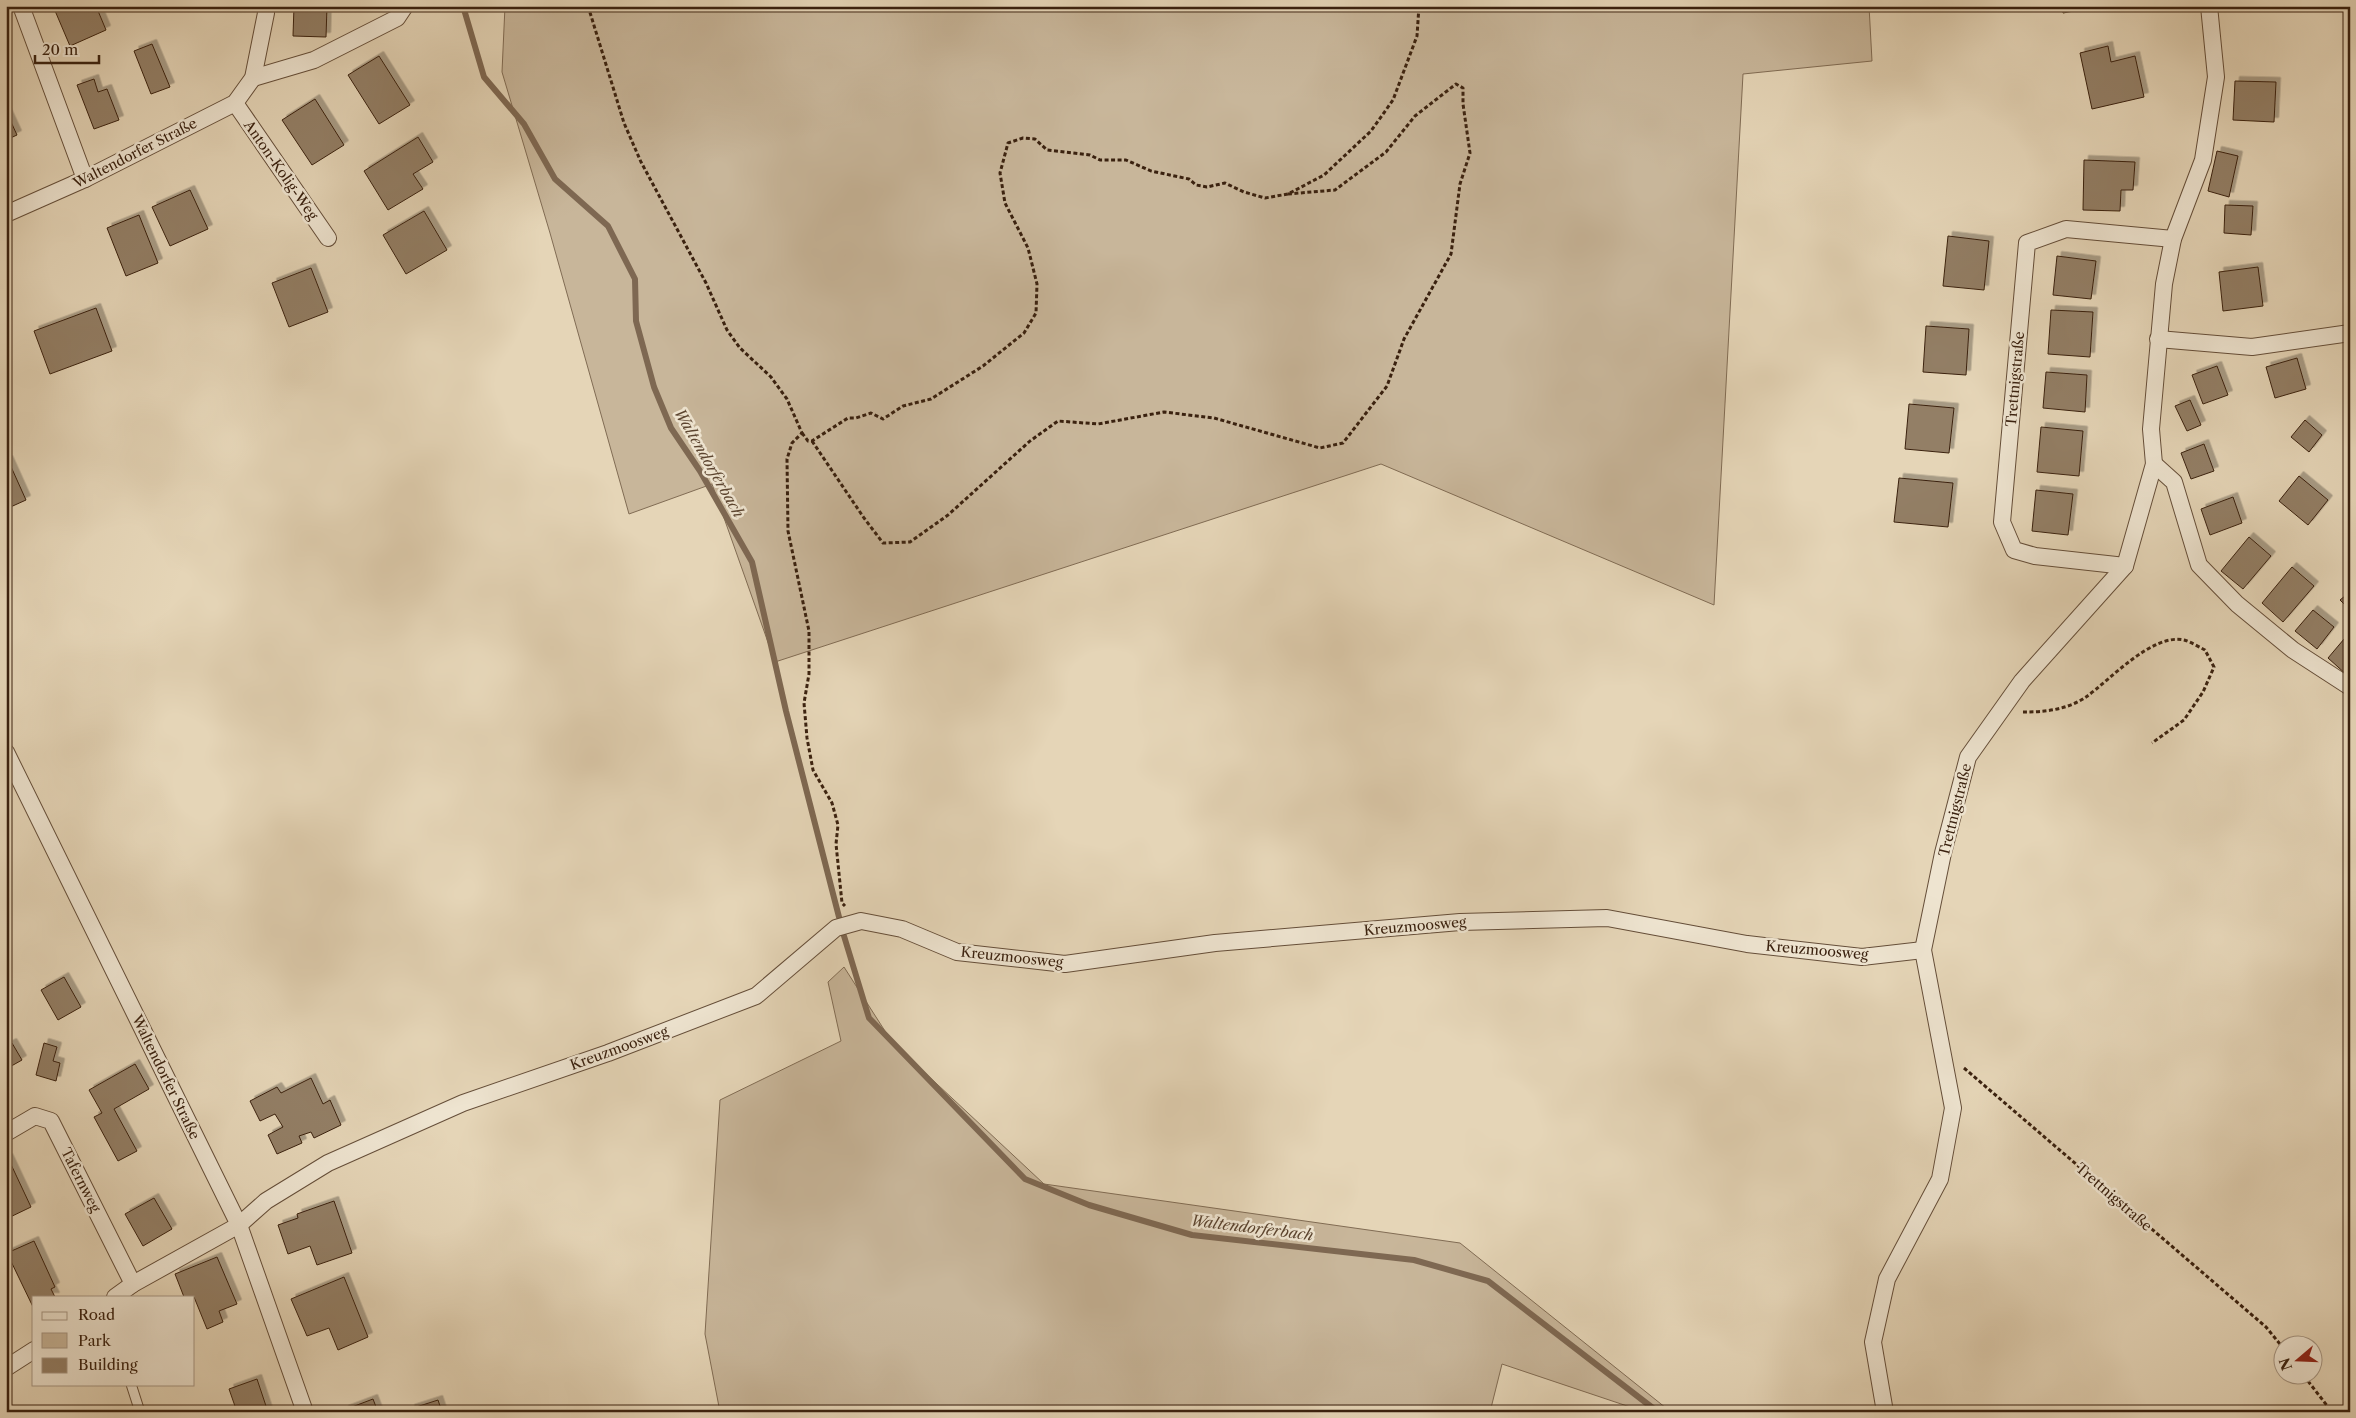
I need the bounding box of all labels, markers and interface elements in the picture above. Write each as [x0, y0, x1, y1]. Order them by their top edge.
scale bar [35, 32, 99, 64]
text: 20 m [42, 40, 78, 59]
street label: Waltendorfer Straße [69, 114, 200, 192]
street label: Anton-Kolig-Weg [239, 116, 322, 224]
street label: Trettnigstraße [2002, 331, 2028, 427]
water label: Waltendorferbach [670, 405, 748, 521]
street label: Trettnigstraße [1935, 761, 1975, 858]
street label: Kreuzmoosweg [1363, 912, 1468, 939]
street label: Kreuzmoosweg [1765, 937, 1870, 964]
street label: Kreuzmoosweg [960, 943, 1065, 971]
street label: Waltendorfer Straße [128, 1011, 204, 1142]
street label: Kreuzmoosweg [568, 1022, 671, 1074]
street label: Tafernweg [57, 1145, 105, 1216]
street label: Trettnigstraße [2072, 1159, 2156, 1235]
water label: Waltendorferbach [1190, 1211, 1314, 1244]
legend [32, 1296, 195, 1386]
text: Road [78, 1305, 115, 1324]
text: Park [78, 1331, 112, 1350]
north arrow [2274, 1336, 2324, 1386]
text: Building [78, 1355, 138, 1374]
text: N [2275, 1356, 2296, 1373]

